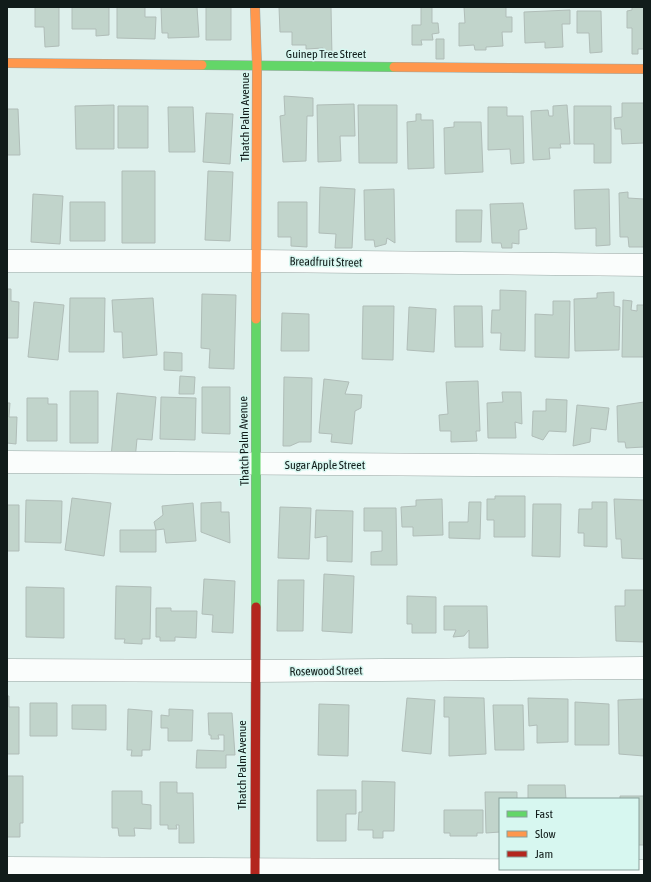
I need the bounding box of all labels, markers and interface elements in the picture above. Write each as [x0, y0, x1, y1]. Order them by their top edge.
street label: Guinep Tree Street [286, 47, 367, 61]
street label: Thatch Palm Avenue [238, 72, 252, 162]
street label: Breadfruit Street [289, 254, 363, 270]
street label: Thatch Palm Avenue [236, 396, 252, 486]
street label: Sugar Apple Street [285, 458, 366, 472]
street label: Rosewood Street [289, 663, 363, 679]
street label: Thatch Palm Avenue [235, 720, 249, 810]
legend [499, 798, 639, 870]
text: Fast [535, 807, 553, 821]
text: Slow [535, 827, 556, 841]
text: Jam [535, 847, 553, 861]

